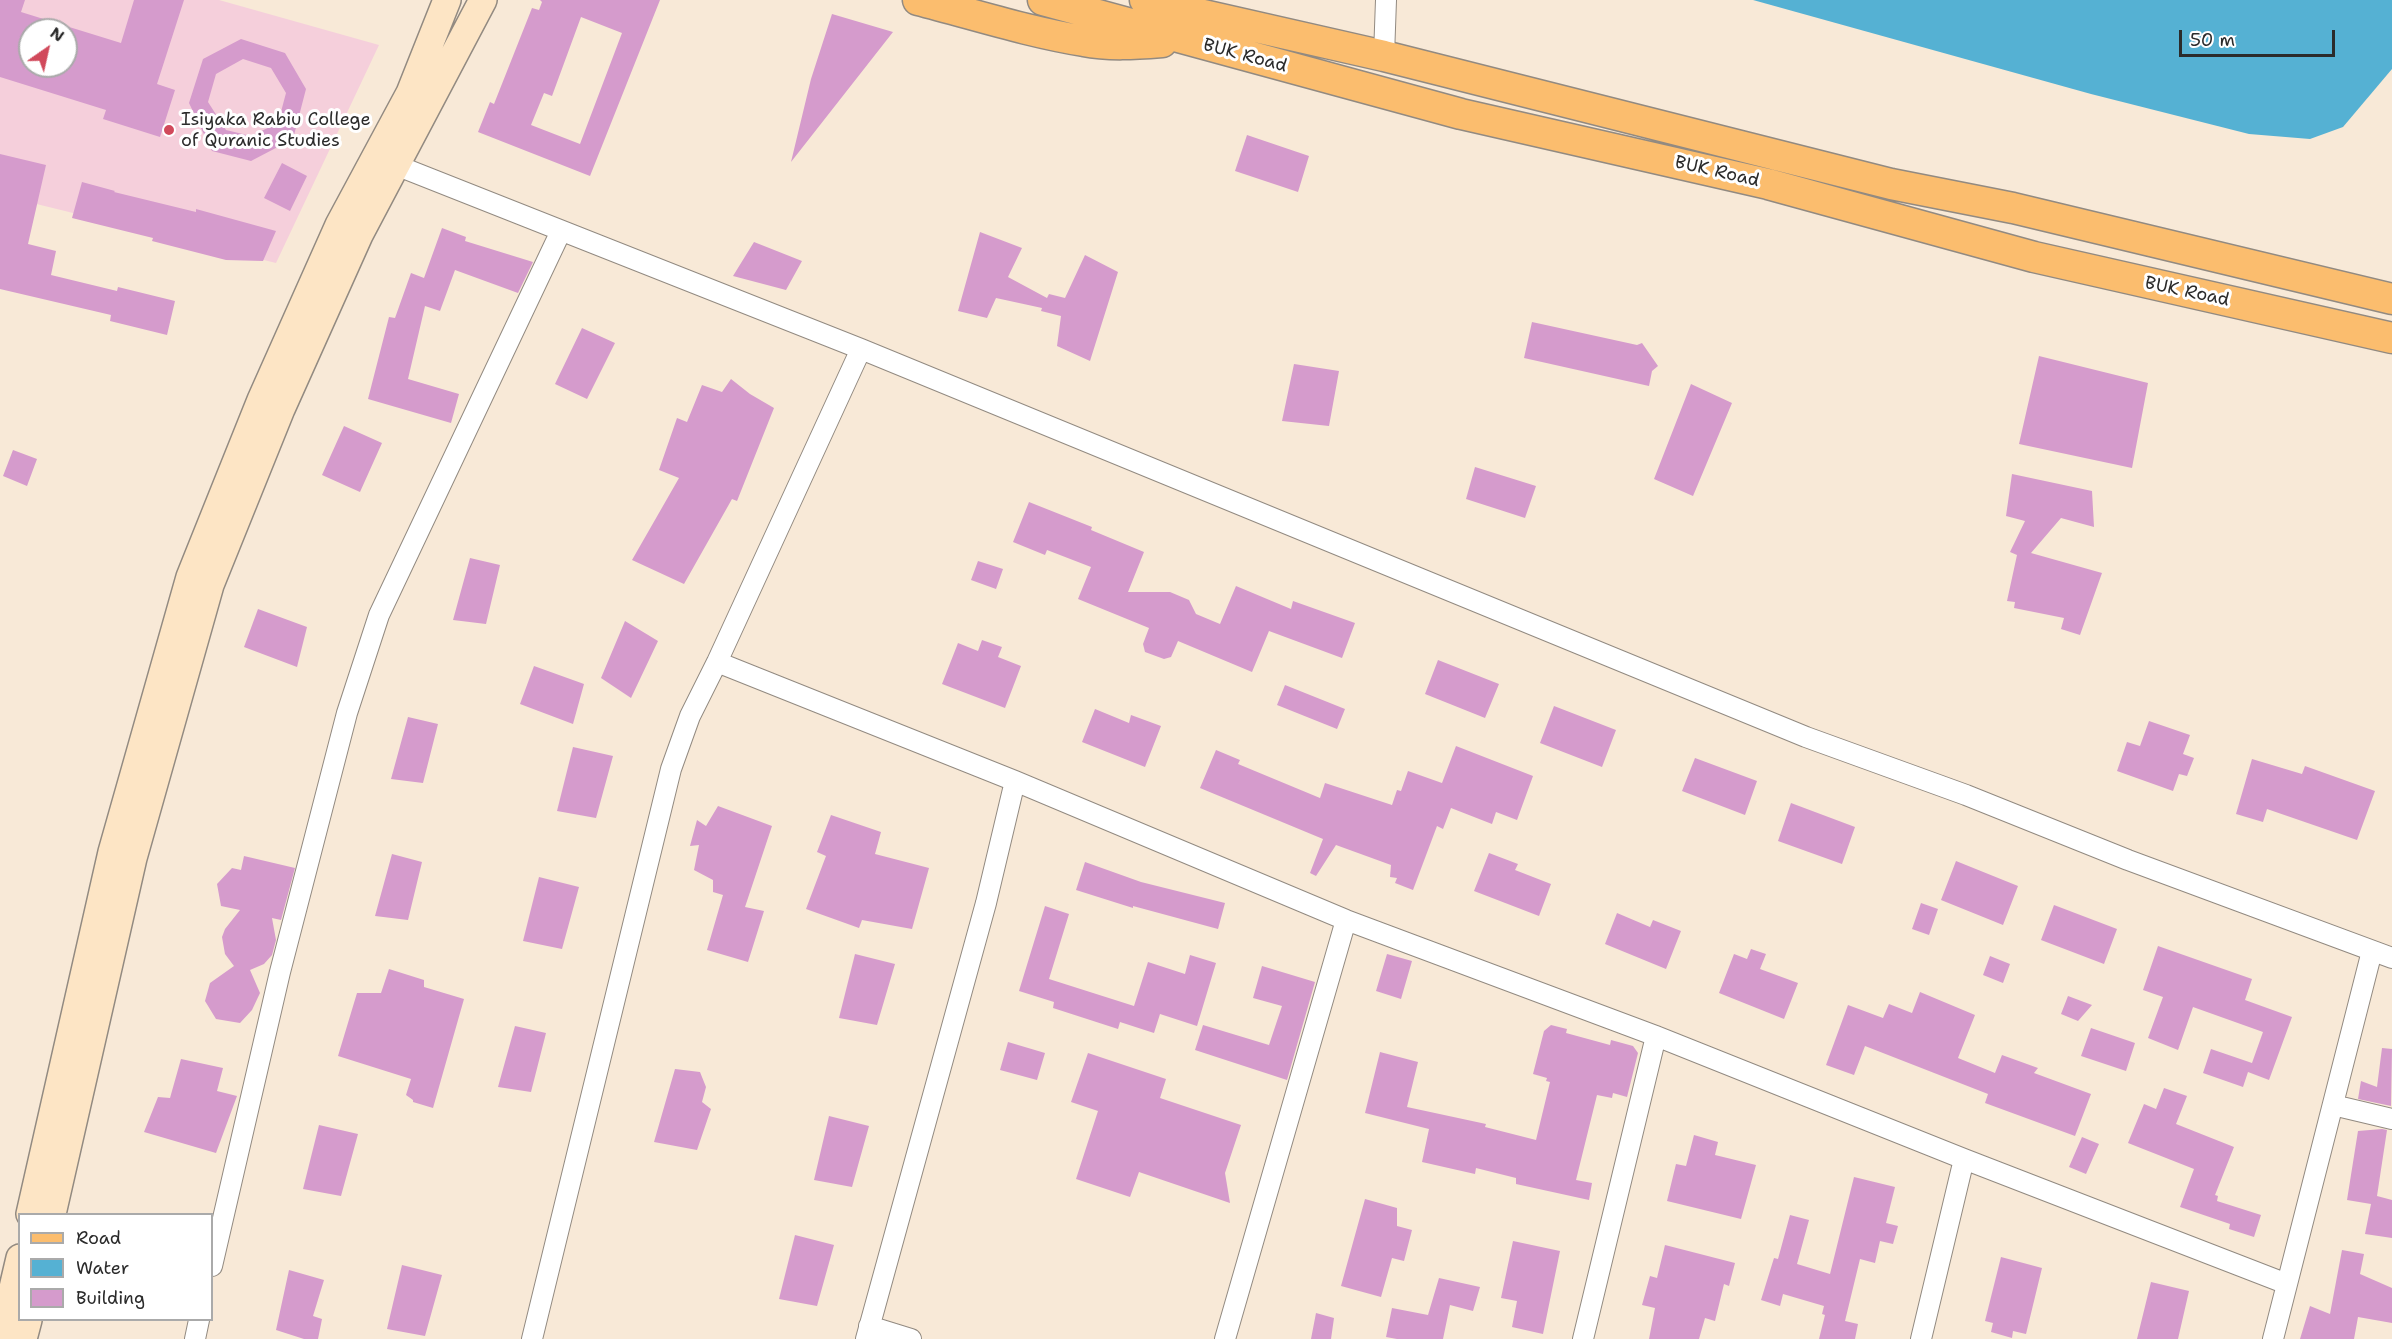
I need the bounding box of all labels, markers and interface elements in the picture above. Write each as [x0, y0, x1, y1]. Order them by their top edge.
north arrow [18, 18, 78, 78]
scale bar [2182, 18, 2338, 56]
text: N [46, 22, 68, 47]
text: 50 m [2190, 28, 2235, 52]
street label: BUK Road [1201, 34, 1289, 78]
place label: Isiyaka Rabiu College of Quranic Studies [181, 109, 371, 152]
marker: Isiyaka Rabiu College of Quranic Studies [162, 123, 176, 137]
street label: BUK Road [1673, 152, 1761, 192]
street label: BUK Road [2143, 273, 2231, 311]
legend [18, 1213, 213, 1321]
text: Road [76, 1226, 121, 1250]
text: Water [76, 1256, 129, 1280]
text: Building [76, 1286, 145, 1310]

